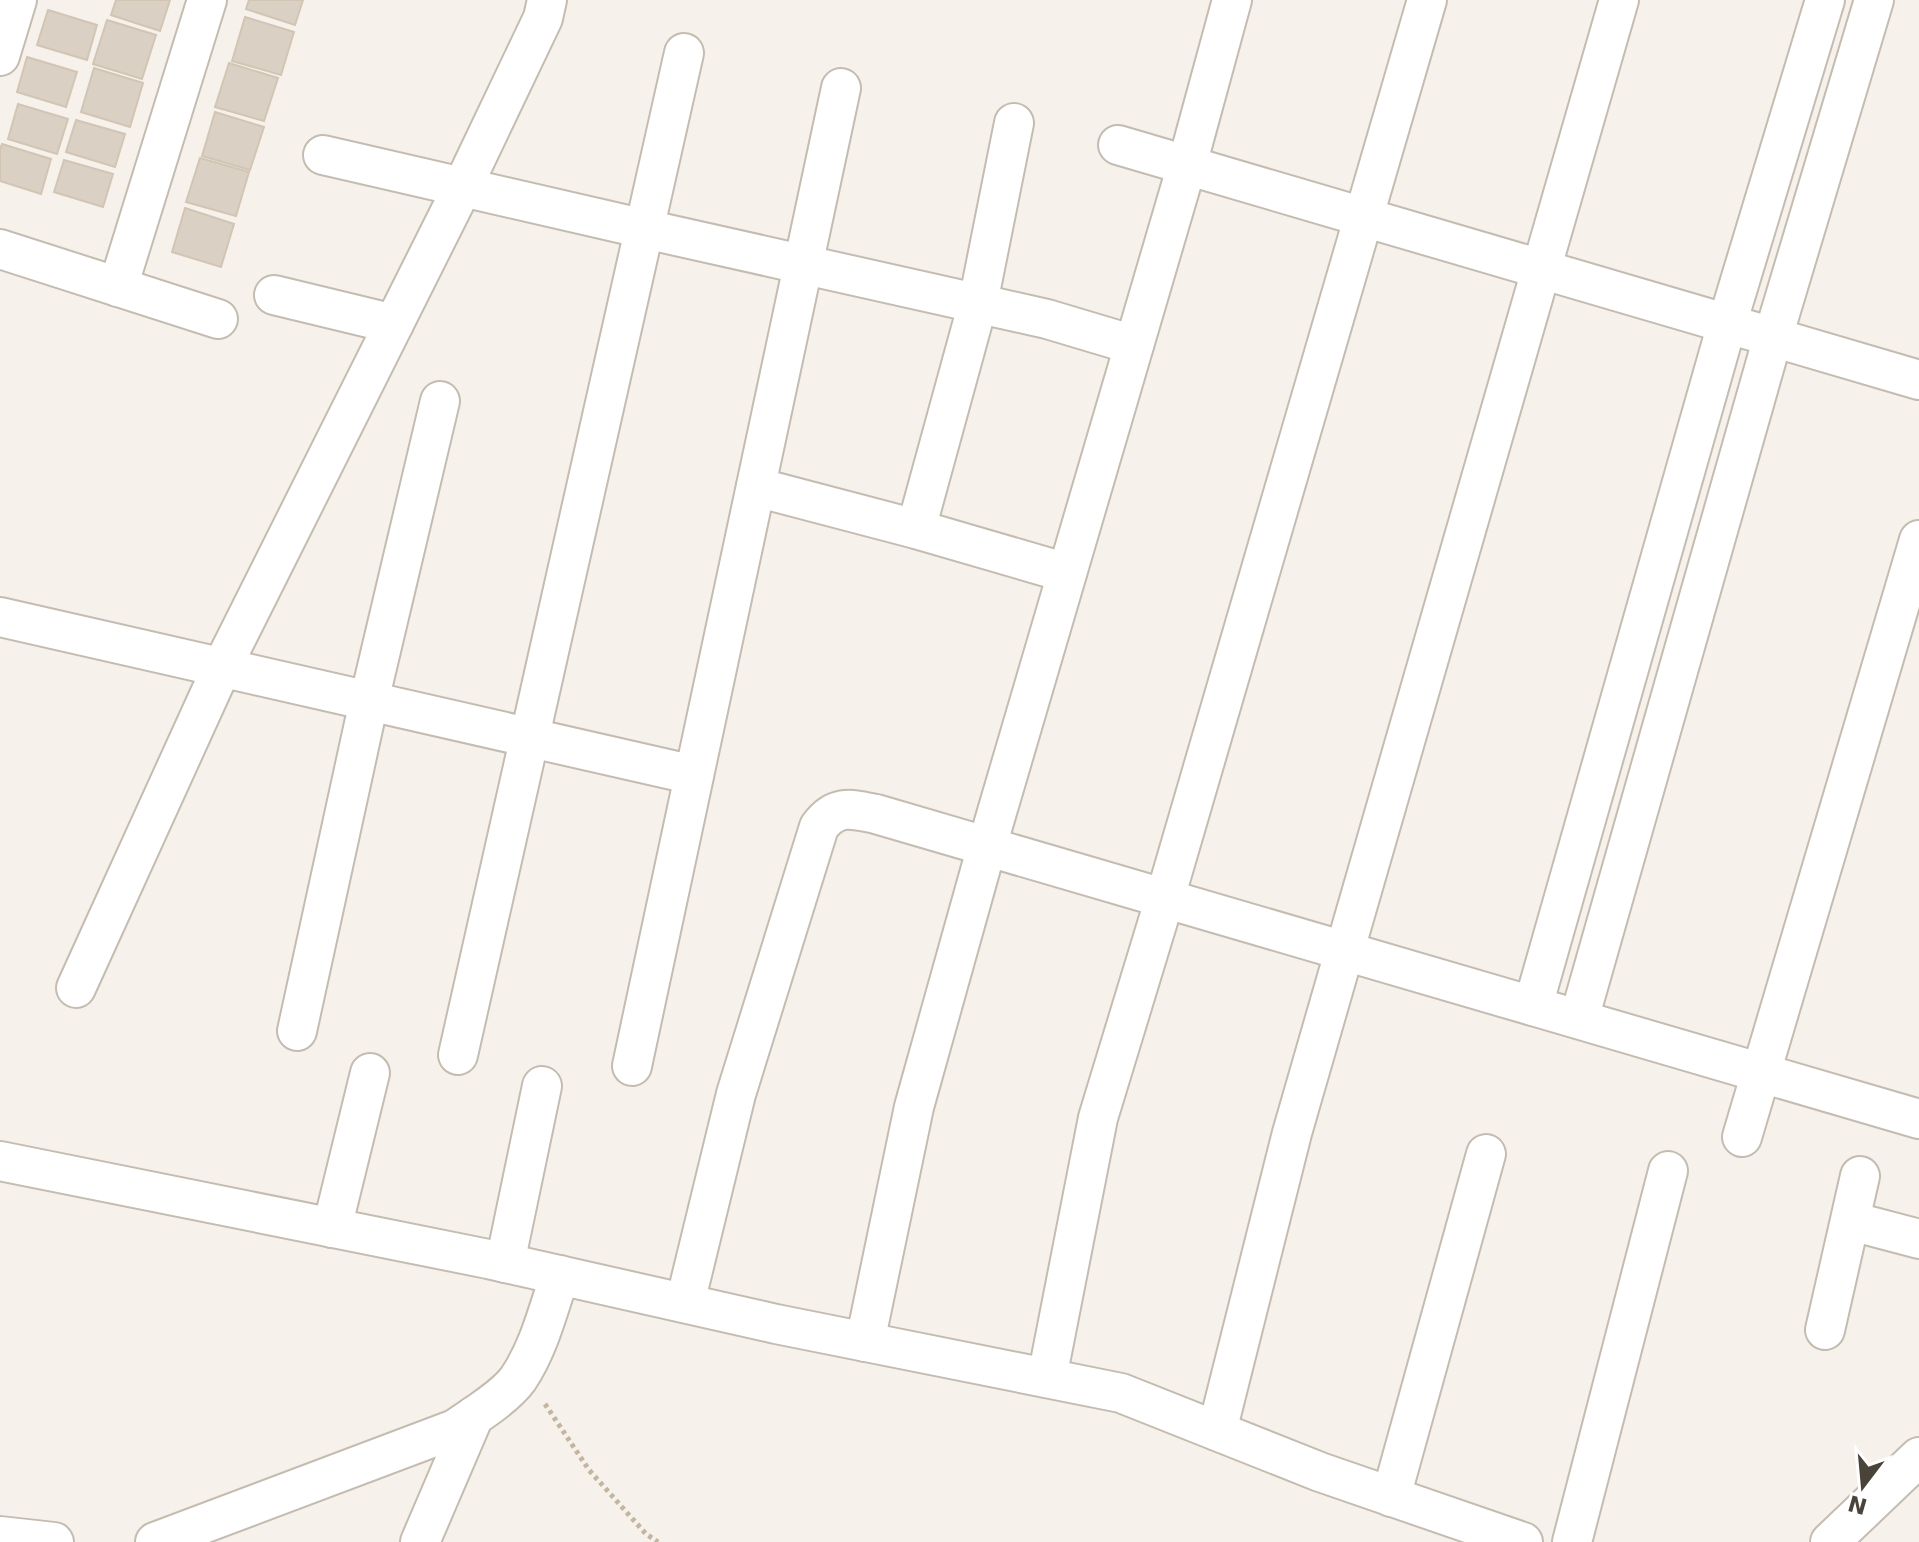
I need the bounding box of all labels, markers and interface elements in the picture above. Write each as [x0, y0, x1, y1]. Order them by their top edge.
north arrow [1823, 1446, 1903, 1526]
text: N [1845, 1490, 1870, 1519]

